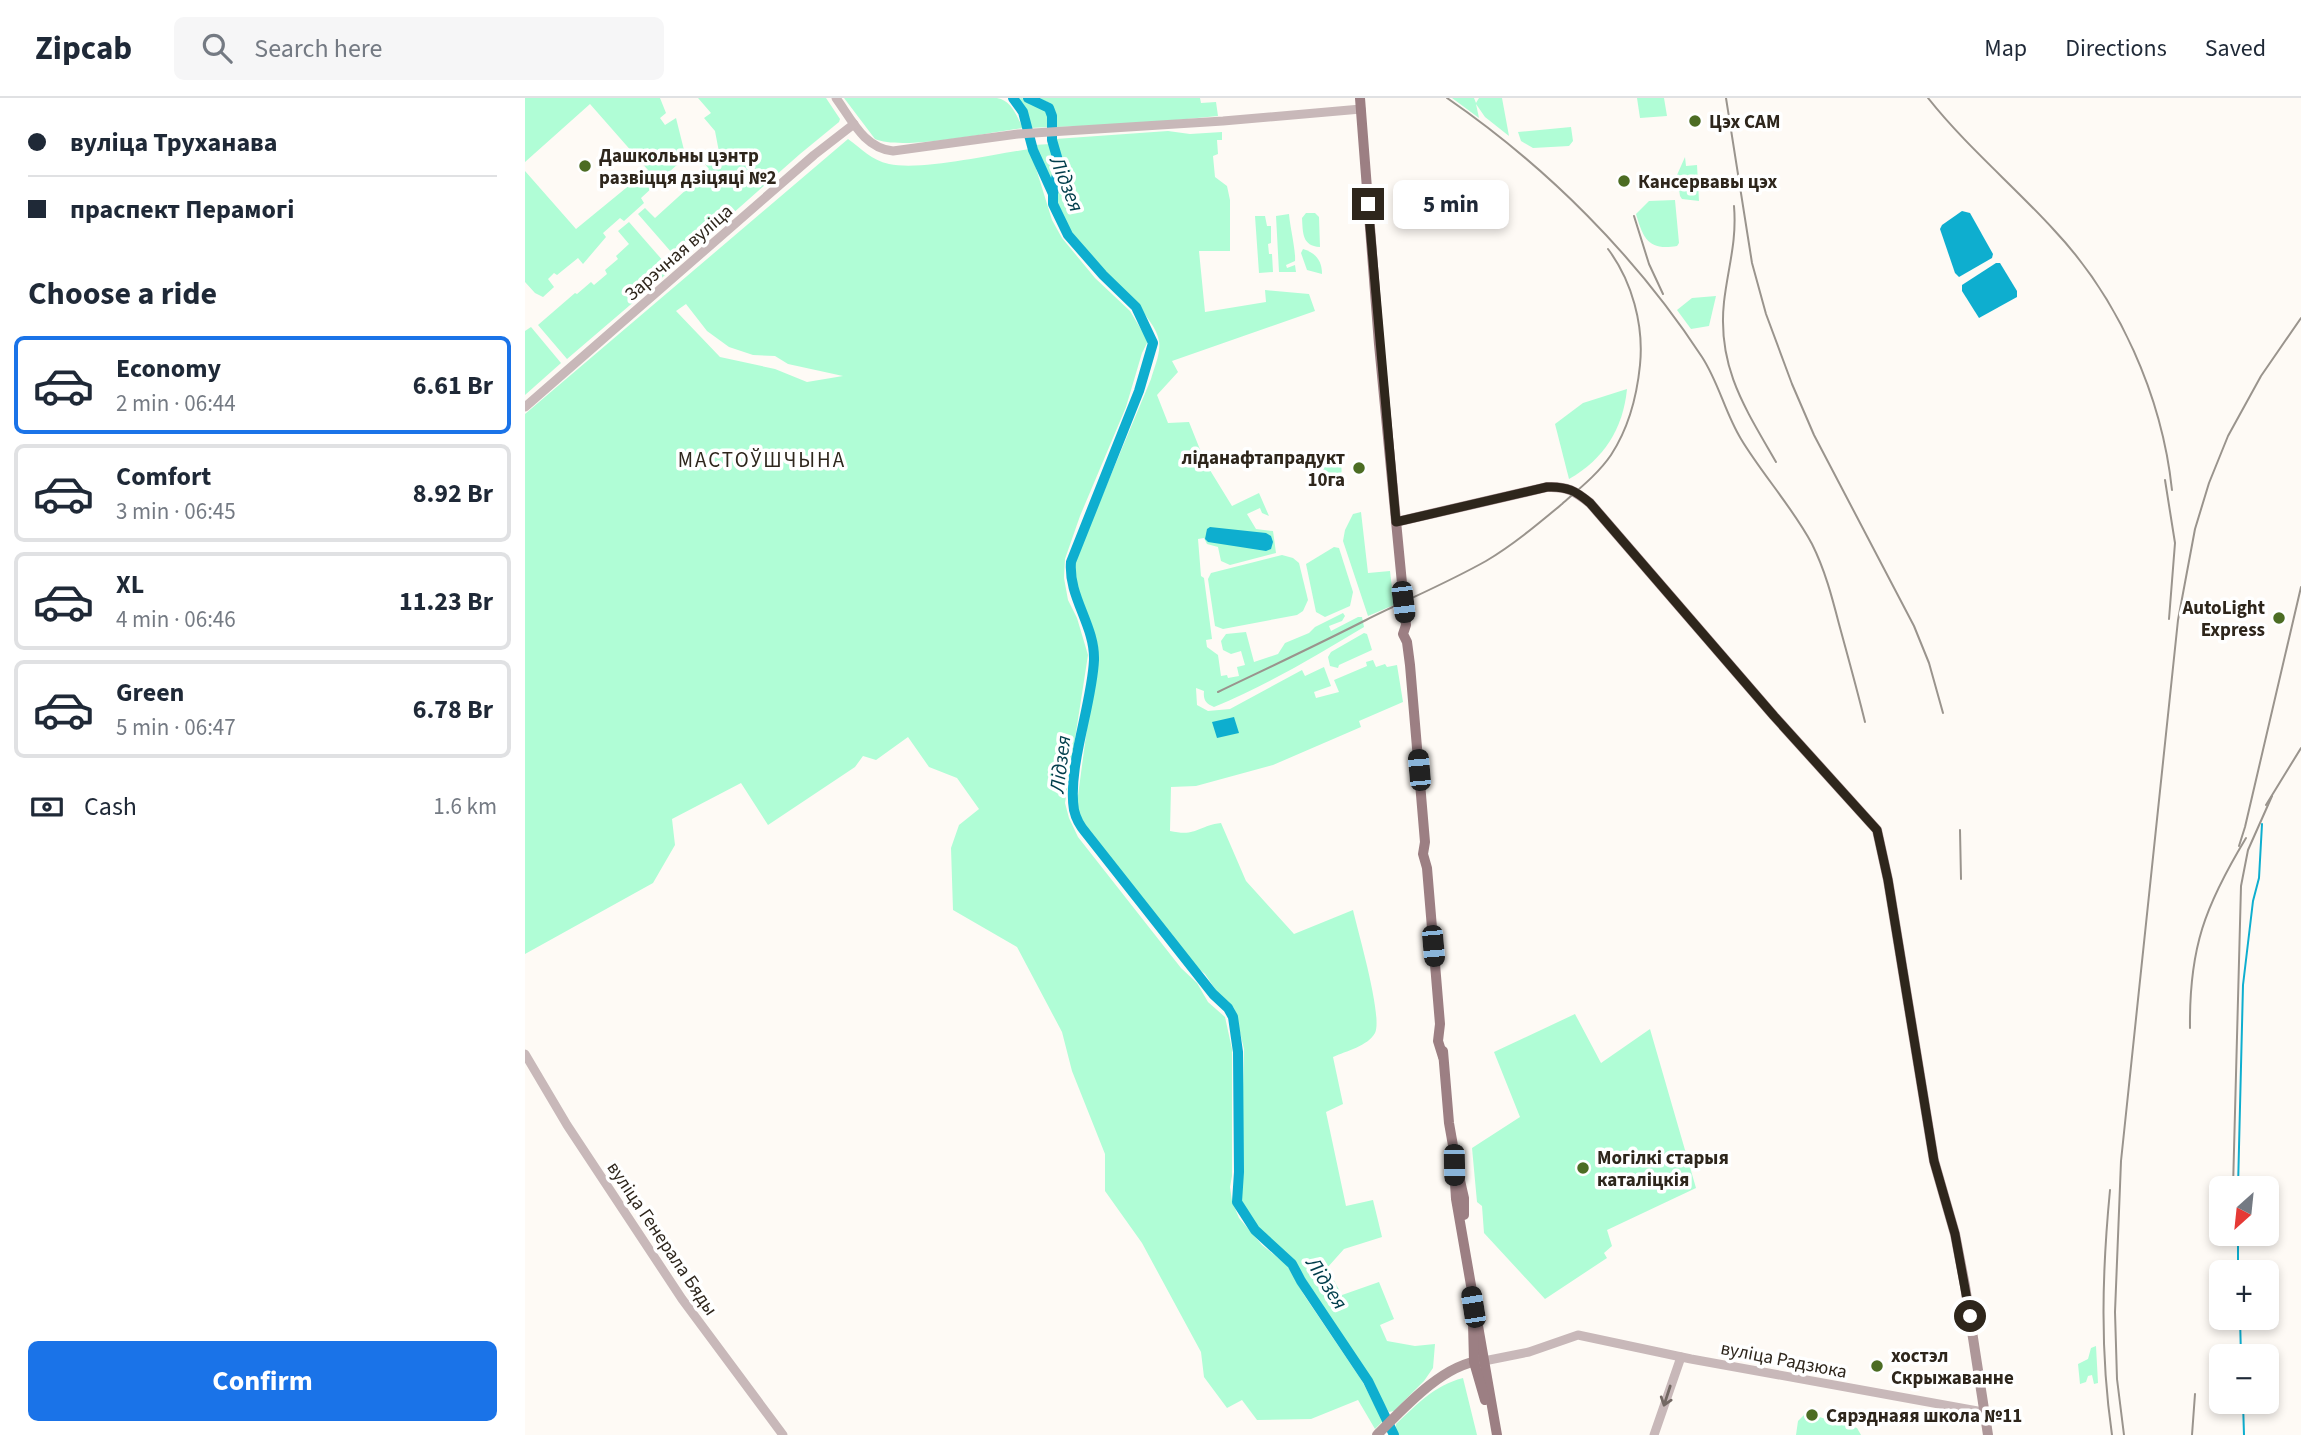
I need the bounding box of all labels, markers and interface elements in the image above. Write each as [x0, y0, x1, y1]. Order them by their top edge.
search box [174, 17, 664, 80]
text: Zipcab [35, 25, 132, 72]
icon: search [198, 29, 236, 67]
text: Search here [254, 30, 382, 67]
text: Map [1984, 31, 2027, 66]
text: Directions [2065, 31, 2167, 66]
text: Saved [2205, 31, 2266, 66]
place label: Цэх САМ [1709, 109, 1780, 136]
marker: Цэх САМ [1687, 113, 1703, 129]
text: вуліца Труханава [70, 124, 278, 161]
place label: Дашкольны цэнтр развіцця дзіцяці №2 [599, 143, 777, 192]
water label: Лідзея [1042, 151, 1092, 216]
marker: Дашкольны цэнтр развіцця дзіцяці №2 [577, 158, 593, 174]
place label: Кансервавы цэх [1638, 169, 1777, 196]
marker: Кансервавы цэх [1616, 173, 1632, 189]
callout: 5 min [1393, 180, 1508, 228]
route end [1352, 188, 1384, 220]
text: 5 min [1423, 188, 1479, 221]
text: праспект Перамогі [70, 191, 294, 228]
street label: Зарэчная вуліца [619, 198, 739, 308]
text: Choose a ride [28, 271, 217, 317]
text: Economy [116, 350, 221, 387]
icon: car [32, 354, 95, 417]
text: 6.61 Br [413, 367, 493, 404]
text: 2 min · 06:44 [116, 387, 236, 420]
district label: МАСТОЎШЧЫНА [678, 445, 846, 475]
place label: ліданафтапрадукт 10га [1182, 445, 1345, 494]
text: Comfort [116, 458, 211, 495]
marker: ліданафтапрадукт 10га [1351, 460, 1367, 476]
icon: car [32, 462, 95, 525]
text: 8.92 Br [413, 475, 493, 512]
text: 3 min · 06:45 [116, 495, 236, 528]
text: XL [116, 566, 144, 603]
icon: car [32, 570, 95, 633]
car [1391, 580, 1416, 624]
text: 11.23 Br [399, 583, 493, 620]
place label: AutoLight Express [2182, 595, 2265, 644]
text: 4 min · 06:46 [116, 603, 236, 636]
marker: AutoLight Express [2271, 610, 2287, 626]
text: Green [116, 674, 184, 711]
icon: car [32, 678, 95, 741]
text: 6.78 Br [413, 691, 493, 728]
text: 5 min · 06:47 [116, 711, 236, 744]
water label: Лідзея [1041, 734, 1078, 795]
car [1407, 748, 1432, 792]
icon: cash [28, 788, 66, 826]
text: Cash [84, 788, 137, 825]
text: 1.6 km [433, 790, 497, 823]
car [1421, 924, 1446, 968]
car [1444, 1144, 1465, 1186]
place label: Могілкі старыя каталіцкія [1597, 1145, 1729, 1194]
street label: вуліца Генерала Бяды [600, 1156, 724, 1321]
marker: Могілкі старыя каталіцкія [1575, 1160, 1591, 1176]
north arrow [2209, 1176, 2279, 1246]
map controls [2209, 1176, 2279, 1414]
water label: Лідзея [1298, 1250, 1355, 1315]
button: + [2209, 1260, 2279, 1330]
car [1460, 1285, 1487, 1329]
route start [1954, 1300, 1986, 1332]
street label: вуліца Радзюка [1718, 1335, 1849, 1386]
button: Confirm [28, 1341, 497, 1421]
place label: хостэл Скрыжаванне [1891, 1343, 2014, 1392]
button: − [2209, 1344, 2279, 1414]
marker: хостэл Скрыжаванне [1869, 1358, 1885, 1374]
one-way arrow [1660, 1385, 1673, 1407]
place label: Сярэднаяя школа №11 [1826, 1403, 2022, 1430]
marker: Сярэднаяя школа №11 [1804, 1407, 1820, 1423]

